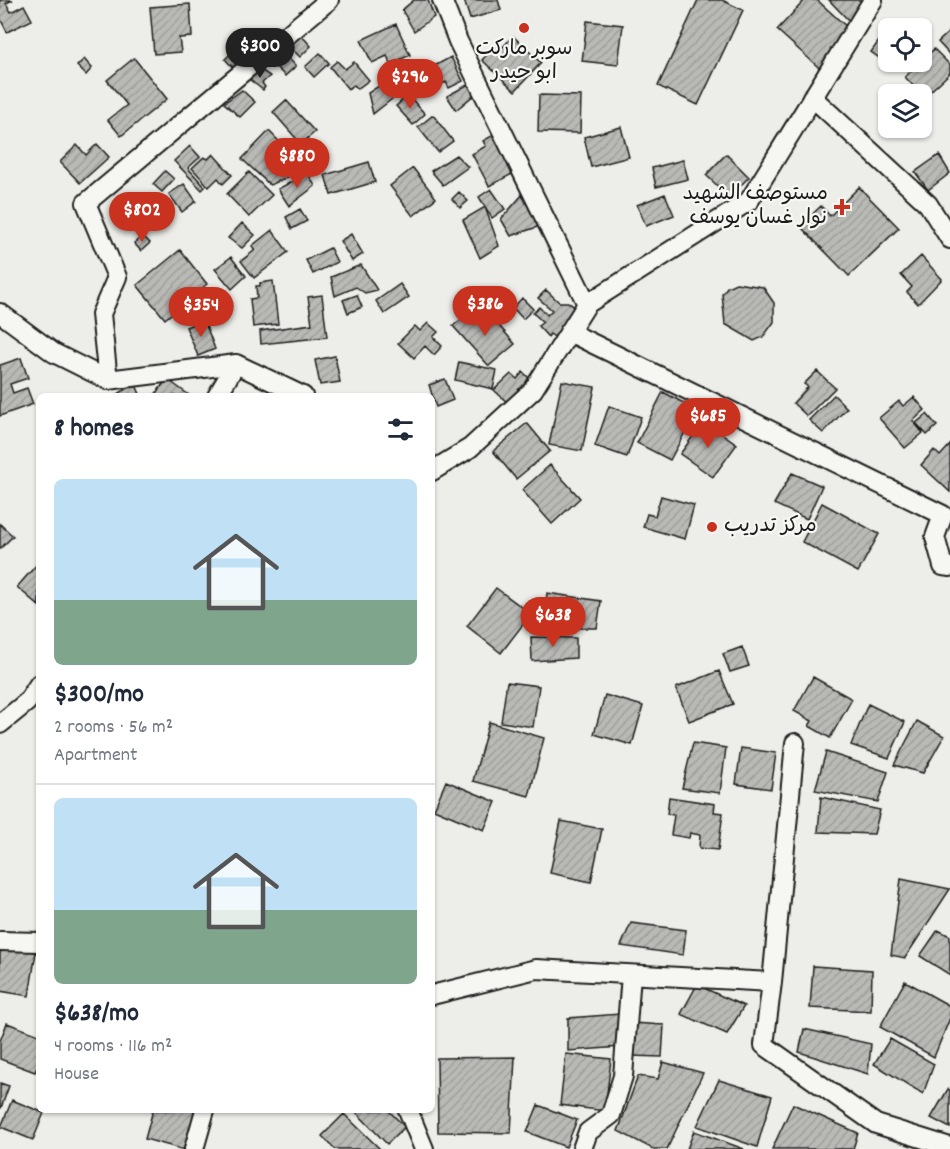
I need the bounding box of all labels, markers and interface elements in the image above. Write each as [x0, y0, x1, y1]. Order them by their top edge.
map controls [878, 18, 932, 138]
button: locate [878, 18, 932, 72]
marker: سوبر ماركت ابو حيدر [517, 21, 531, 35]
pin: $300 [224, 28, 296, 79]
text: $300 [240, 33, 280, 61]
place label: سوبر ماركت ابو حيدر [475, 35, 573, 89]
pin: $296 [374, 59, 446, 110]
text: $296 [391, 64, 429, 92]
button: layers [878, 84, 932, 138]
pin: $880 [261, 138, 333, 189]
text: $880 [278, 143, 316, 171]
place label: مستوصف الشهيد نوار غسان يوسف [683, 180, 828, 234]
pin: $802 [106, 192, 178, 243]
text: $802 [123, 197, 161, 225]
marker: مستوصف الشهيد نوار غسان يوسف [833, 198, 851, 216]
pin: $386 [449, 286, 521, 337]
pin: $354 [165, 287, 237, 338]
text: $386 [467, 291, 503, 319]
text: $354 [183, 292, 219, 320]
pin: $685 [672, 398, 744, 449]
text: $685 [689, 403, 727, 431]
text: 8 homes [54, 411, 134, 448]
icon: filters [384, 413, 417, 446]
place label: مركز تدريب [724, 512, 817, 542]
icon: home [182, 518, 290, 626]
marker: مركز تدريب [705, 520, 719, 534]
pin: $638 [517, 597, 589, 648]
text: $638 [535, 602, 571, 630]
text: $300/mo [54, 677, 144, 714]
text: 2 rooms · 56 m² [54, 714, 173, 742]
text: Apartment [54, 742, 137, 770]
icon: home [182, 837, 290, 945]
text: $638/mo [54, 996, 139, 1033]
text: 4 rooms · 116 m² [54, 1033, 172, 1061]
text: House [54, 1061, 99, 1089]

